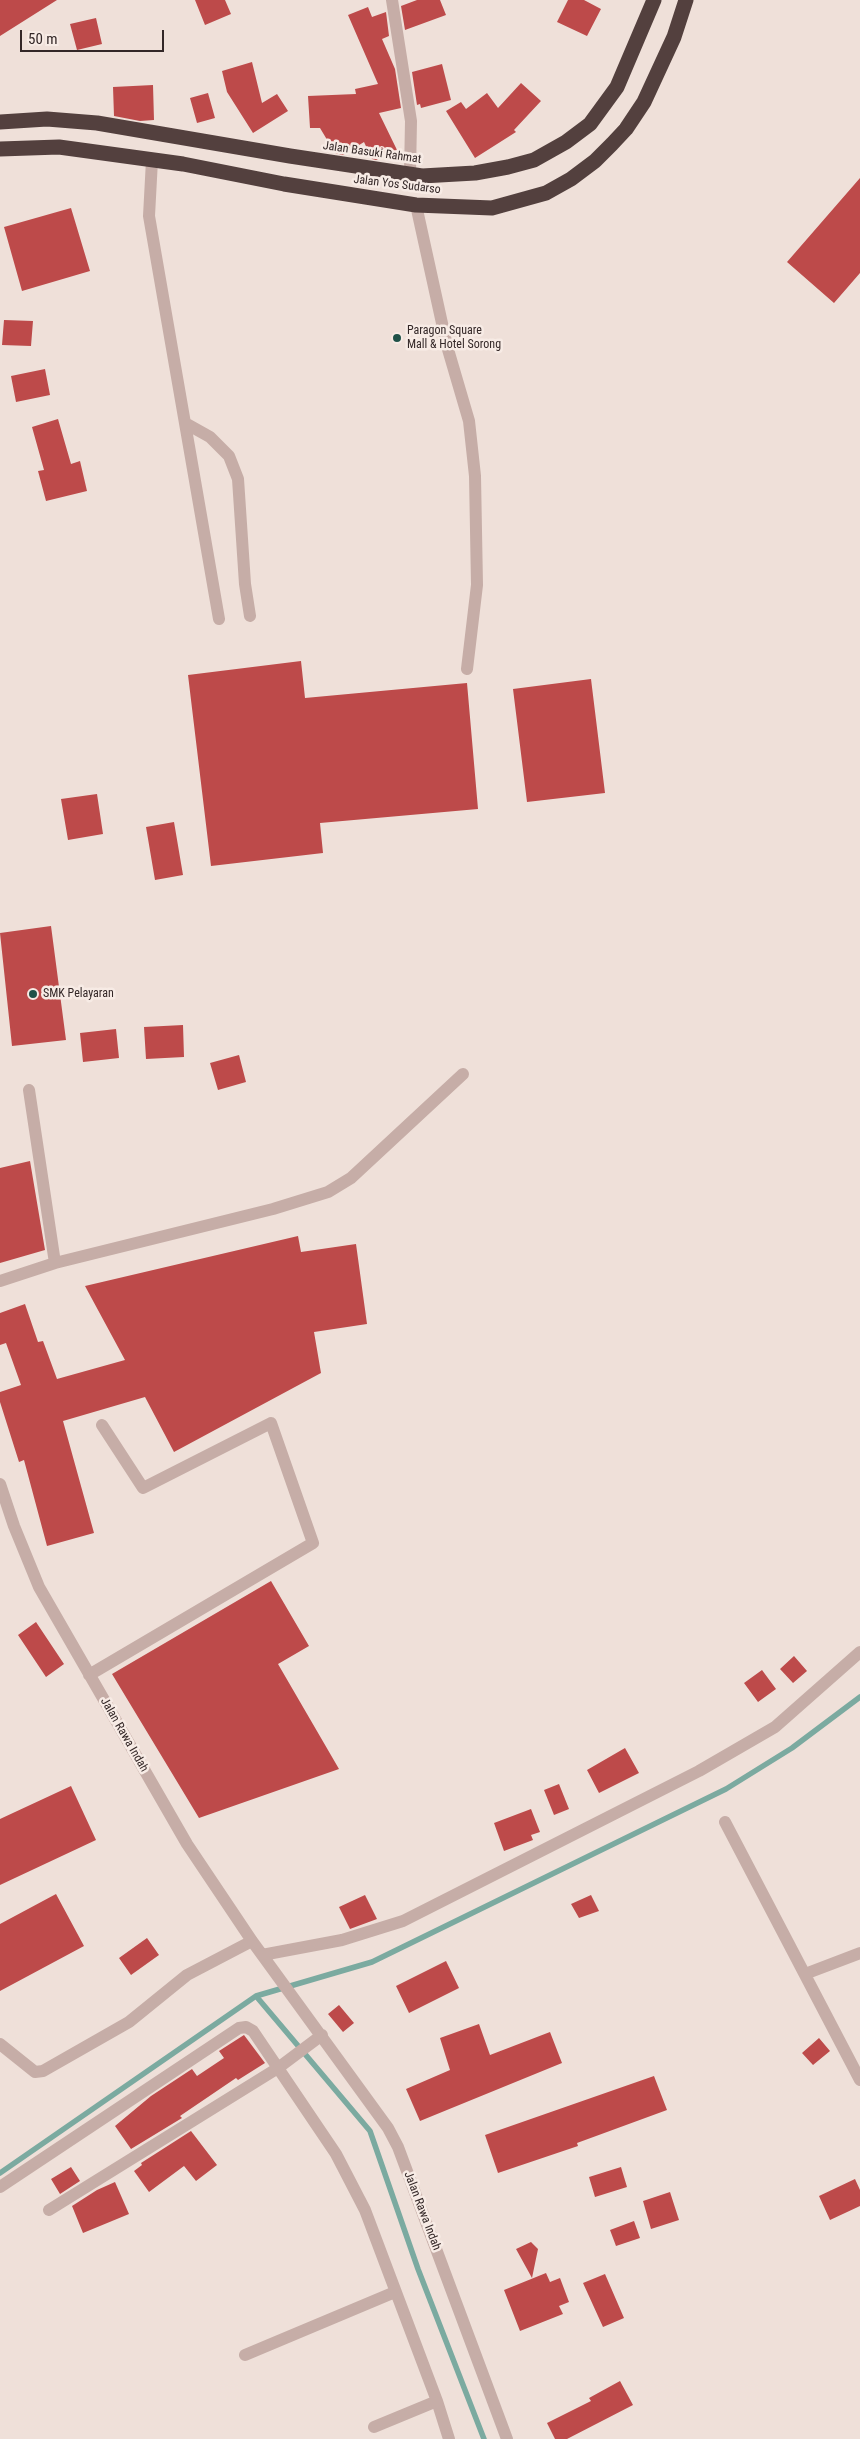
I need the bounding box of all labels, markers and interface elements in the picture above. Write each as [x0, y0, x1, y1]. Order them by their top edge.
scale bar [22, 20, 166, 52]
text: 50 m [28, 30, 58, 48]
street label: Jalan Basuki Rahmat [322, 139, 422, 167]
street label: Jalan Yos Sudarso [353, 173, 441, 197]
place label: Paragon Square Mall & Hotel Sorong [407, 324, 501, 352]
marker: Paragon Square Mall & Hotel Sorong [391, 332, 403, 344]
place label: SMK Pelayaran [43, 987, 114, 1001]
marker: SMK Pelayaran [27, 988, 39, 1000]
street label: Jalan Rawa Indah [97, 1695, 151, 1775]
street label: Jalan Rawa Indah [400, 2170, 444, 2252]

